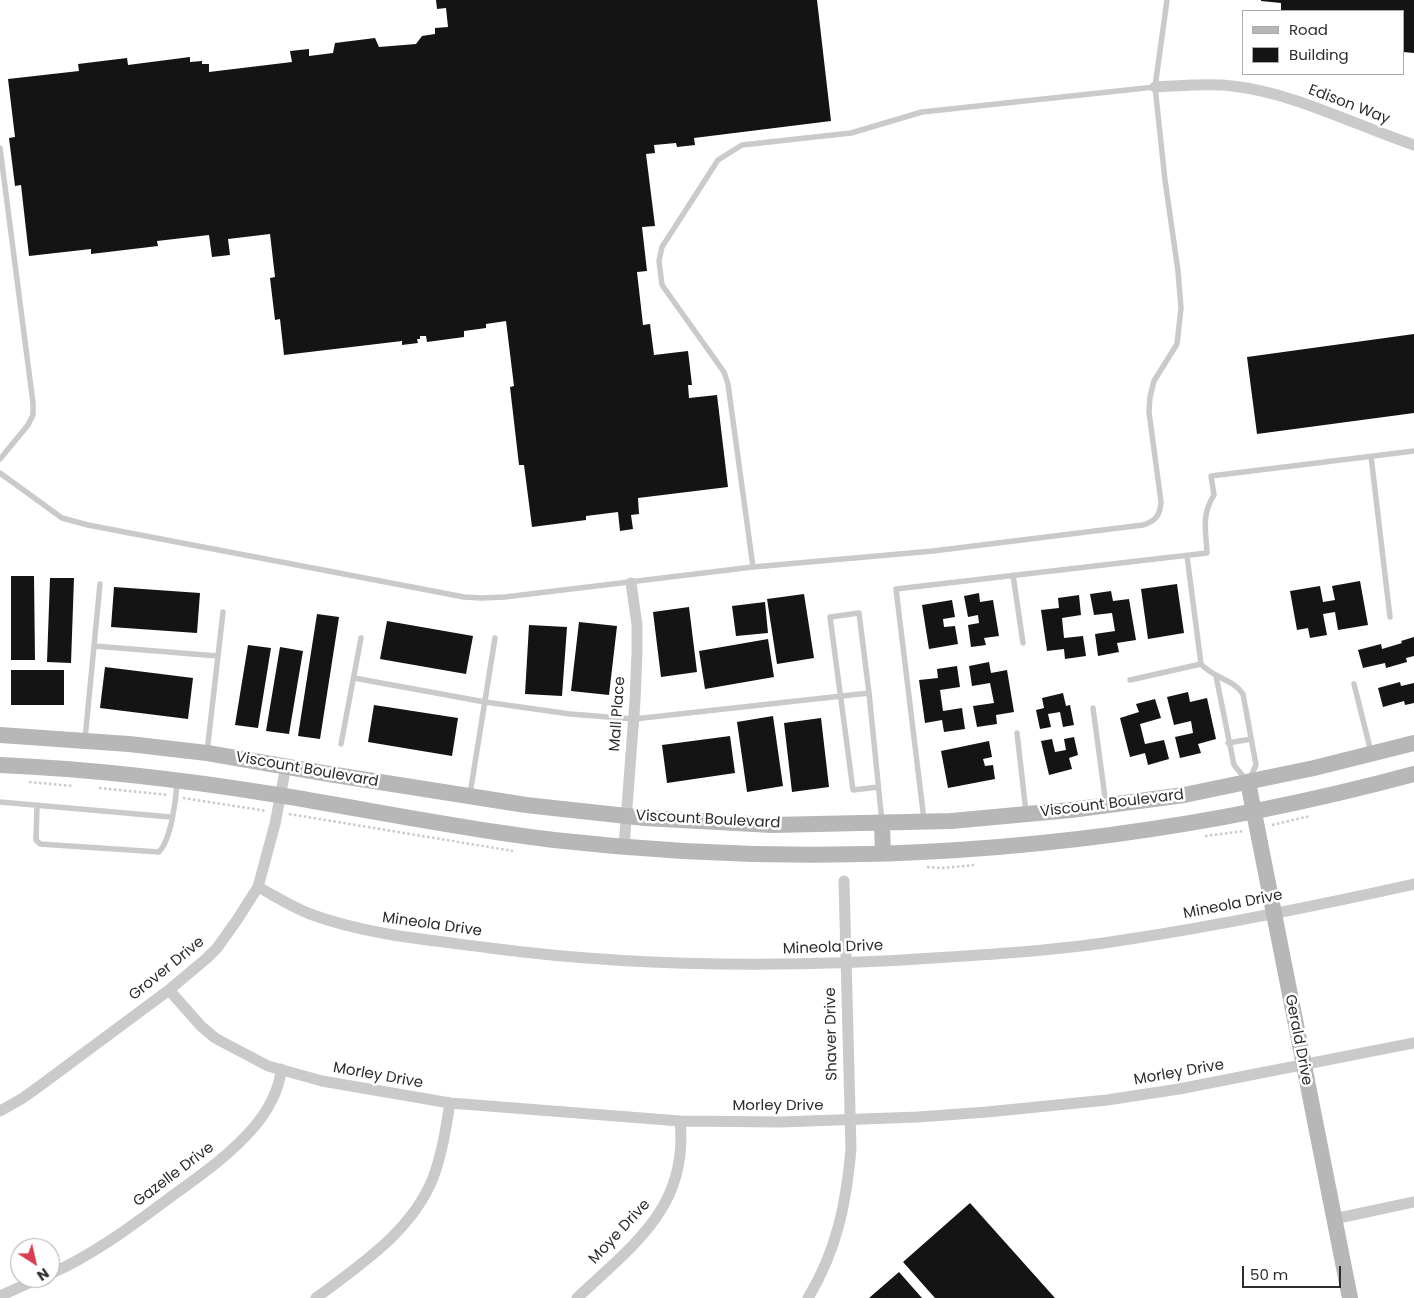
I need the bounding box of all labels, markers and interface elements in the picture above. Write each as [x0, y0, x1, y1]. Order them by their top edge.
legend [1242, 10, 1404, 75]
text: Road [1289, 19, 1328, 40]
text: Building [1289, 44, 1349, 65]
street label: Edison Way [1306, 81, 1392, 129]
street label: Mall Place [606, 676, 630, 752]
street label: Viscount Boulevard [234, 749, 380, 791]
street label: Viscount Boulevard [1039, 786, 1185, 822]
street label: Viscount Boulevard [635, 807, 781, 833]
street label: Mineola Drive [1182, 887, 1284, 923]
street label: Mineola Drive [381, 909, 483, 941]
street label: Grover Drive [126, 933, 208, 1005]
street label: Mineola Drive [782, 937, 884, 959]
street label: Shaver Drive [822, 987, 842, 1081]
street label: Gerald Drive [1280, 993, 1316, 1087]
street label: Morley Drive [1133, 1056, 1225, 1090]
street label: Morley Drive [332, 1059, 424, 1093]
street label: Morley Drive [732, 1097, 824, 1115]
street label: Gazelle Drive [130, 1139, 218, 1211]
street label: Moye Drive [586, 1196, 654, 1268]
north arrow [10, 1238, 60, 1288]
scale bar [1244, 1256, 1343, 1288]
text: N [33, 1263, 53, 1286]
text: 50 m [1250, 1264, 1288, 1285]

